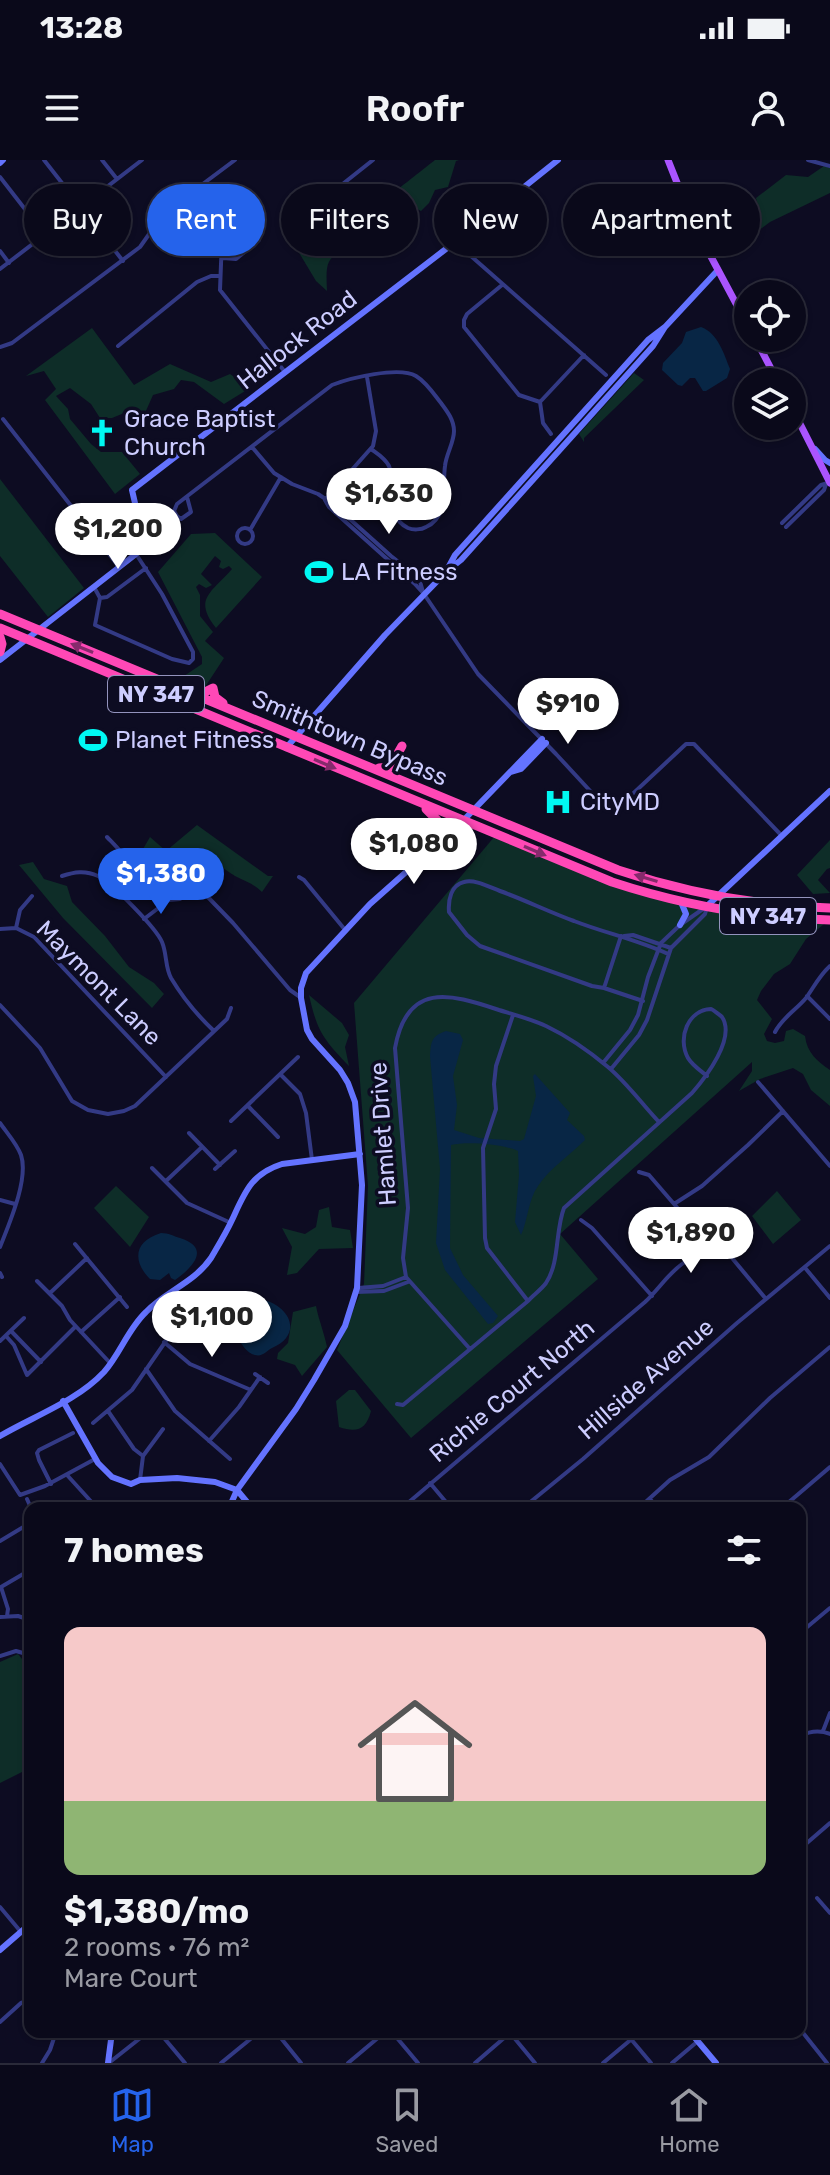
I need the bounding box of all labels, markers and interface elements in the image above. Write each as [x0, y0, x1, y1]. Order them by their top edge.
text: 13:28 [40, 10, 123, 46]
icon: menu [40, 86, 84, 130]
icon: person [746, 86, 790, 130]
text: Roofr [366, 87, 464, 130]
chip: Buy [24, 184, 131, 256]
chip: Rent [147, 184, 265, 256]
chip: Filters [281, 184, 418, 256]
chip: New [434, 184, 547, 256]
chip: Apartment [563, 184, 760, 256]
map controls [734, 280, 806, 440]
button: locate [734, 280, 806, 352]
street label: Hallock Road [232, 285, 362, 395]
button: layers [734, 368, 806, 440]
place label: Grace Baptist Church [124, 405, 275, 461]
church icon: Grace Baptist Church [87, 418, 117, 448]
pin: $1,630 [324, 468, 454, 536]
text: $1,630 [344, 478, 434, 509]
pin: $1,200 [53, 503, 183, 571]
text: $1,200 [73, 513, 163, 544]
sports icon: LA Fitness [304, 557, 334, 587]
place label: LA Fitness [341, 558, 458, 586]
one-way arrow [70, 641, 94, 654]
road number: NY 347 [108, 676, 204, 712]
pin: $910 [521, 678, 615, 746]
street label: Smithtown Bypass [248, 684, 452, 792]
text: $910 [536, 688, 600, 719]
sports icon: Planet Fitness [78, 725, 108, 755]
place label: Planet Fitness [115, 726, 274, 754]
one-way arrow [313, 758, 337, 771]
hospital icon: CityMD [543, 787, 573, 817]
place label: CityMD [580, 788, 660, 816]
pin: $1,080 [349, 818, 479, 886]
text: $1,080 [369, 828, 459, 859]
one-way arrow [523, 845, 547, 858]
pin: $1,380 [96, 848, 226, 916]
text: $1,380 [116, 858, 206, 889]
one-way arrow [633, 872, 657, 884]
road number: NY 347 [720, 898, 816, 934]
street label: Maymont Lane [31, 915, 167, 1051]
street label: Hamlet Drive [364, 1061, 402, 1207]
pin: $1,890 [626, 1207, 756, 1275]
text: $1,890 [646, 1217, 736, 1248]
pin: $1,100 [147, 1291, 277, 1359]
text: $1,100 [170, 1301, 254, 1332]
street label: Hillside Avenue [573, 1313, 719, 1445]
street label: Richie Court North [424, 1314, 600, 1468]
icon: filters [722, 1528, 766, 1572]
text: 7 homes [64, 1530, 204, 1571]
icon: home [343, 1679, 487, 1823]
text: $1,380/mo [64, 1891, 249, 1932]
text: 2 rooms · 76 m² [64, 1932, 249, 1963]
text: Mare Court [64, 1963, 198, 1994]
tab: Map [110, 2083, 154, 2158]
tab: Saved [375, 2083, 438, 2158]
tab: Home [659, 2083, 719, 2158]

